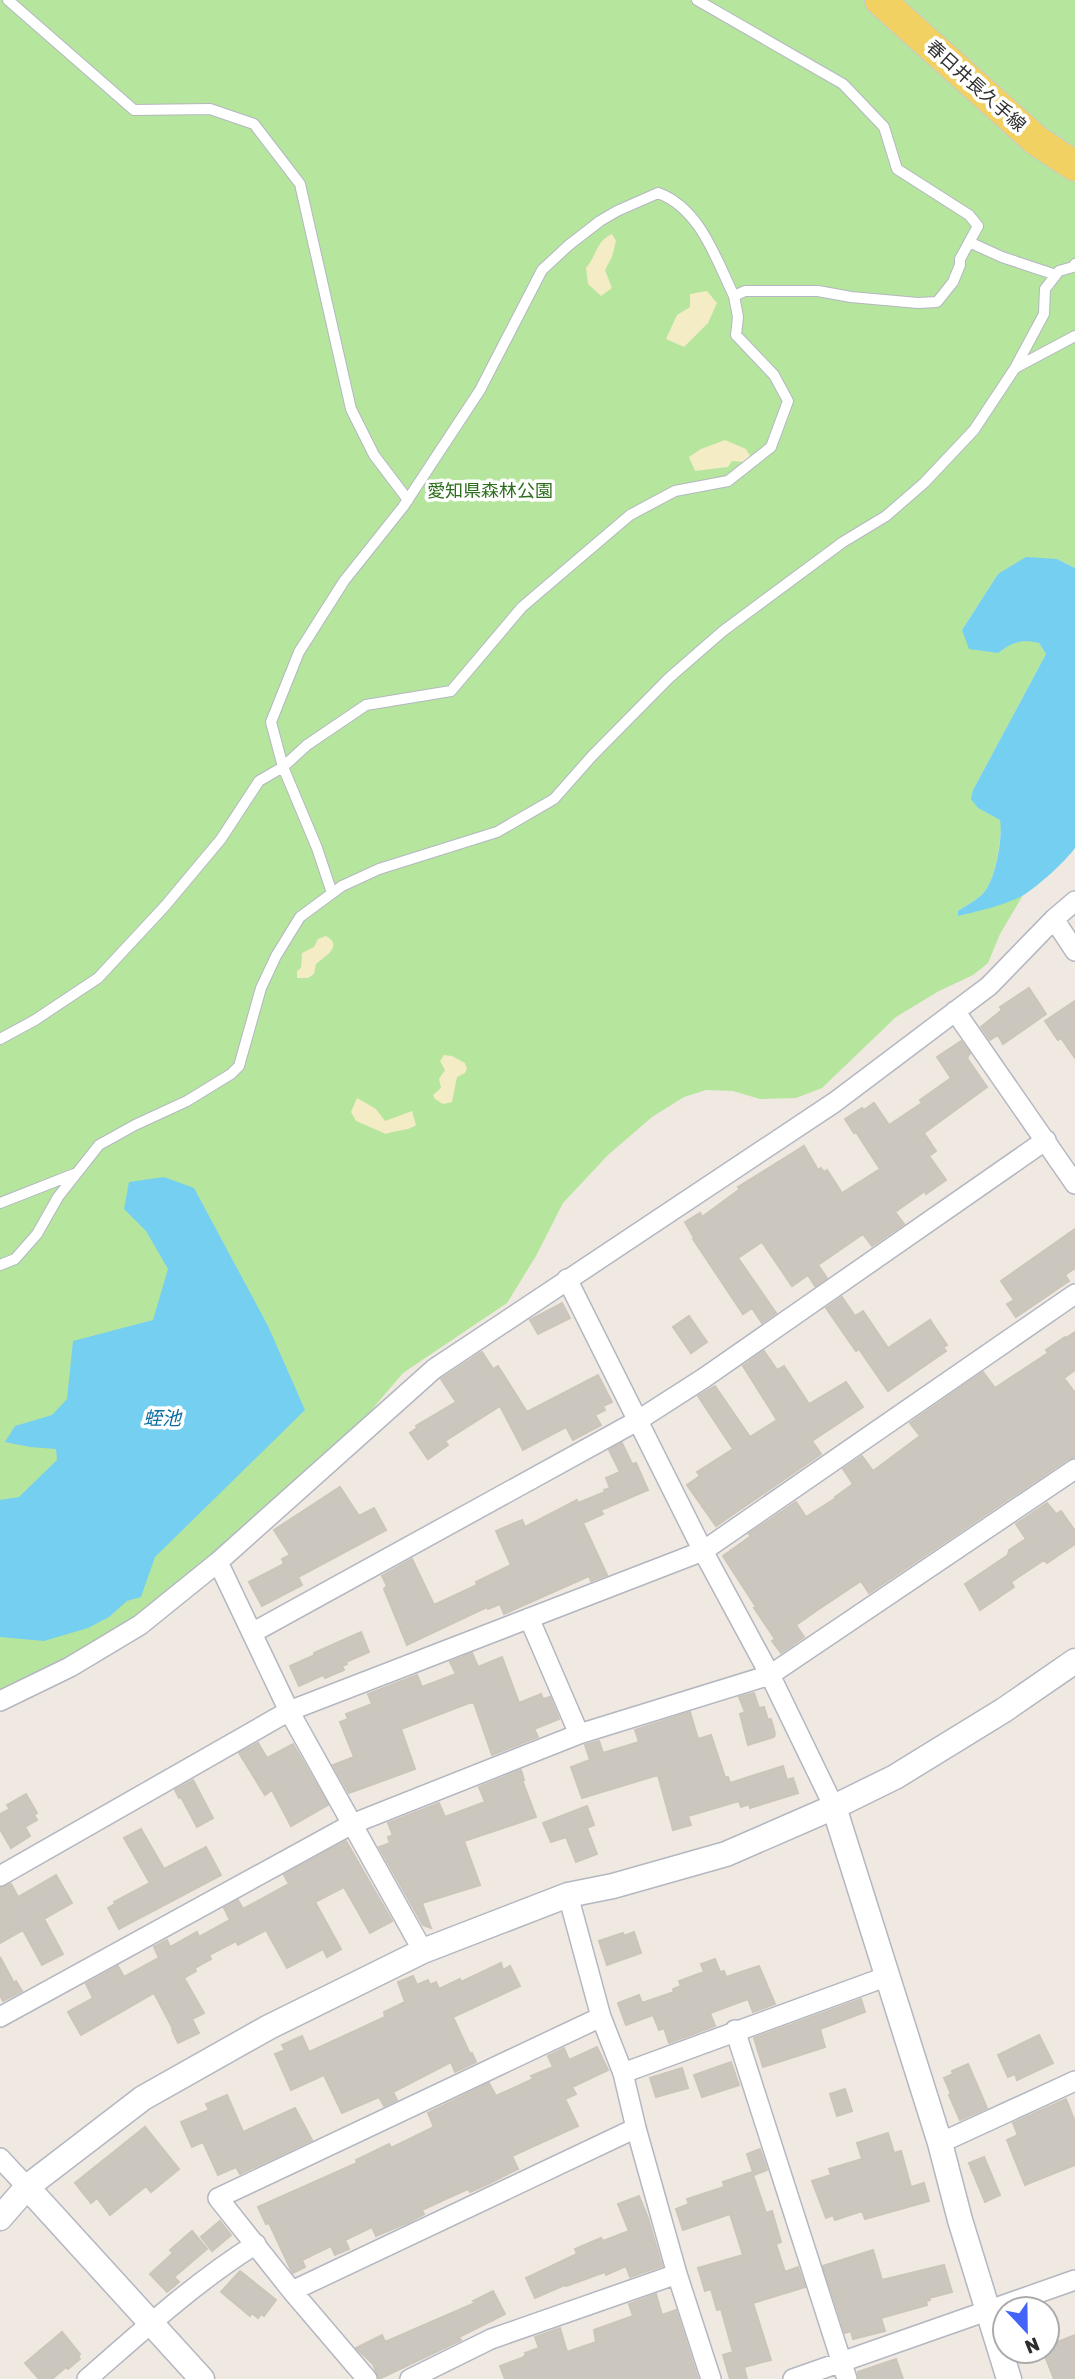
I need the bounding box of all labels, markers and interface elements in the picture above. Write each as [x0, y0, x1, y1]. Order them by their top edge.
street label: 春日井長久手線 [922, 36, 1030, 136]
park label: 愛知県森林公園 [427, 480, 553, 502]
water label: 蛭池 [143, 1407, 183, 1430]
north arrow [991, 2295, 1061, 2365]
text: N [1022, 2332, 1043, 2359]

